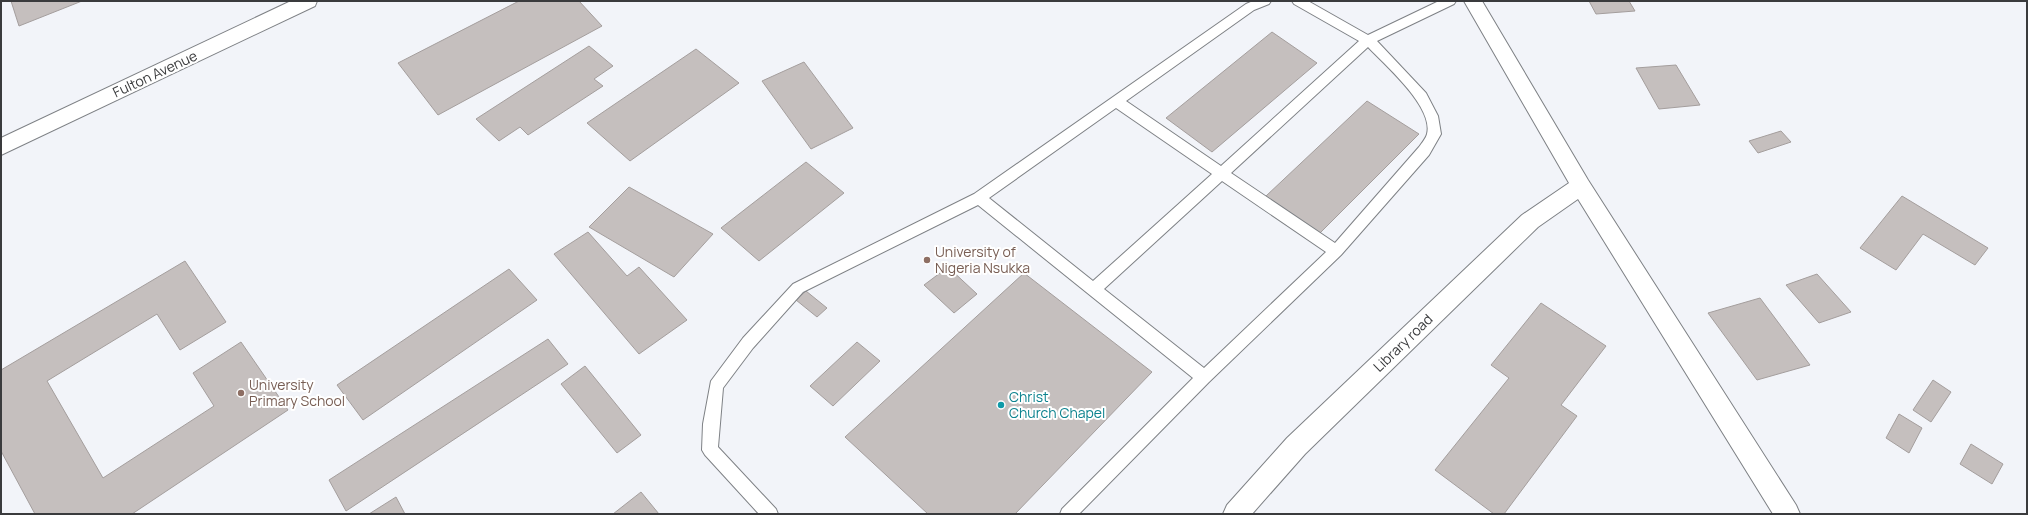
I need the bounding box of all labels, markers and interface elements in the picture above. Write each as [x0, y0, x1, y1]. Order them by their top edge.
street label: Fulton Avenue [109, 46, 200, 101]
place label: University of Nigeria Nsukka [935, 242, 1030, 277]
marker: University of Nigeria Nsukka [922, 255, 932, 265]
street label: Library road [1369, 310, 1436, 376]
place label: University Primary School [249, 375, 345, 410]
place label: Christ Church Chapel [1009, 387, 1105, 422]
marker: University Primary School [236, 388, 246, 398]
marker: Christ Church Chapel [996, 400, 1006, 410]

